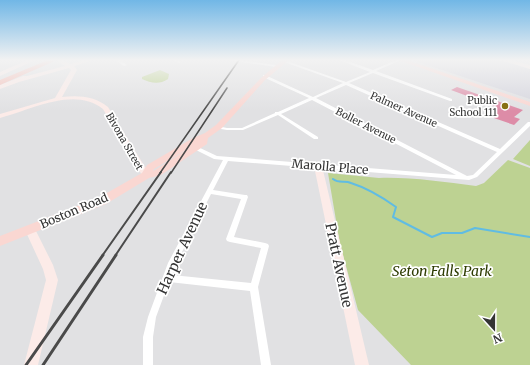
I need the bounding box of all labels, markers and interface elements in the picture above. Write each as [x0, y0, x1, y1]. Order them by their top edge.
street label: Palmer Avenue [368, 89, 439, 130]
place label: Public School 111 [449, 94, 497, 119]
marker: Public School 111 [500, 101, 510, 111]
street label: Boller Avenue [333, 105, 398, 146]
street label: Bivona Street [103, 110, 146, 172]
street label: Marolla Place [291, 156, 369, 177]
street label: Boston Road [37, 189, 110, 232]
street label: Harper Avenue [153, 199, 211, 297]
street label: Pratt Avenue [321, 221, 357, 309]
park label: Seton Falls Park [392, 262, 492, 280]
north arrow [474, 309, 514, 349]
text: N [491, 330, 504, 347]

